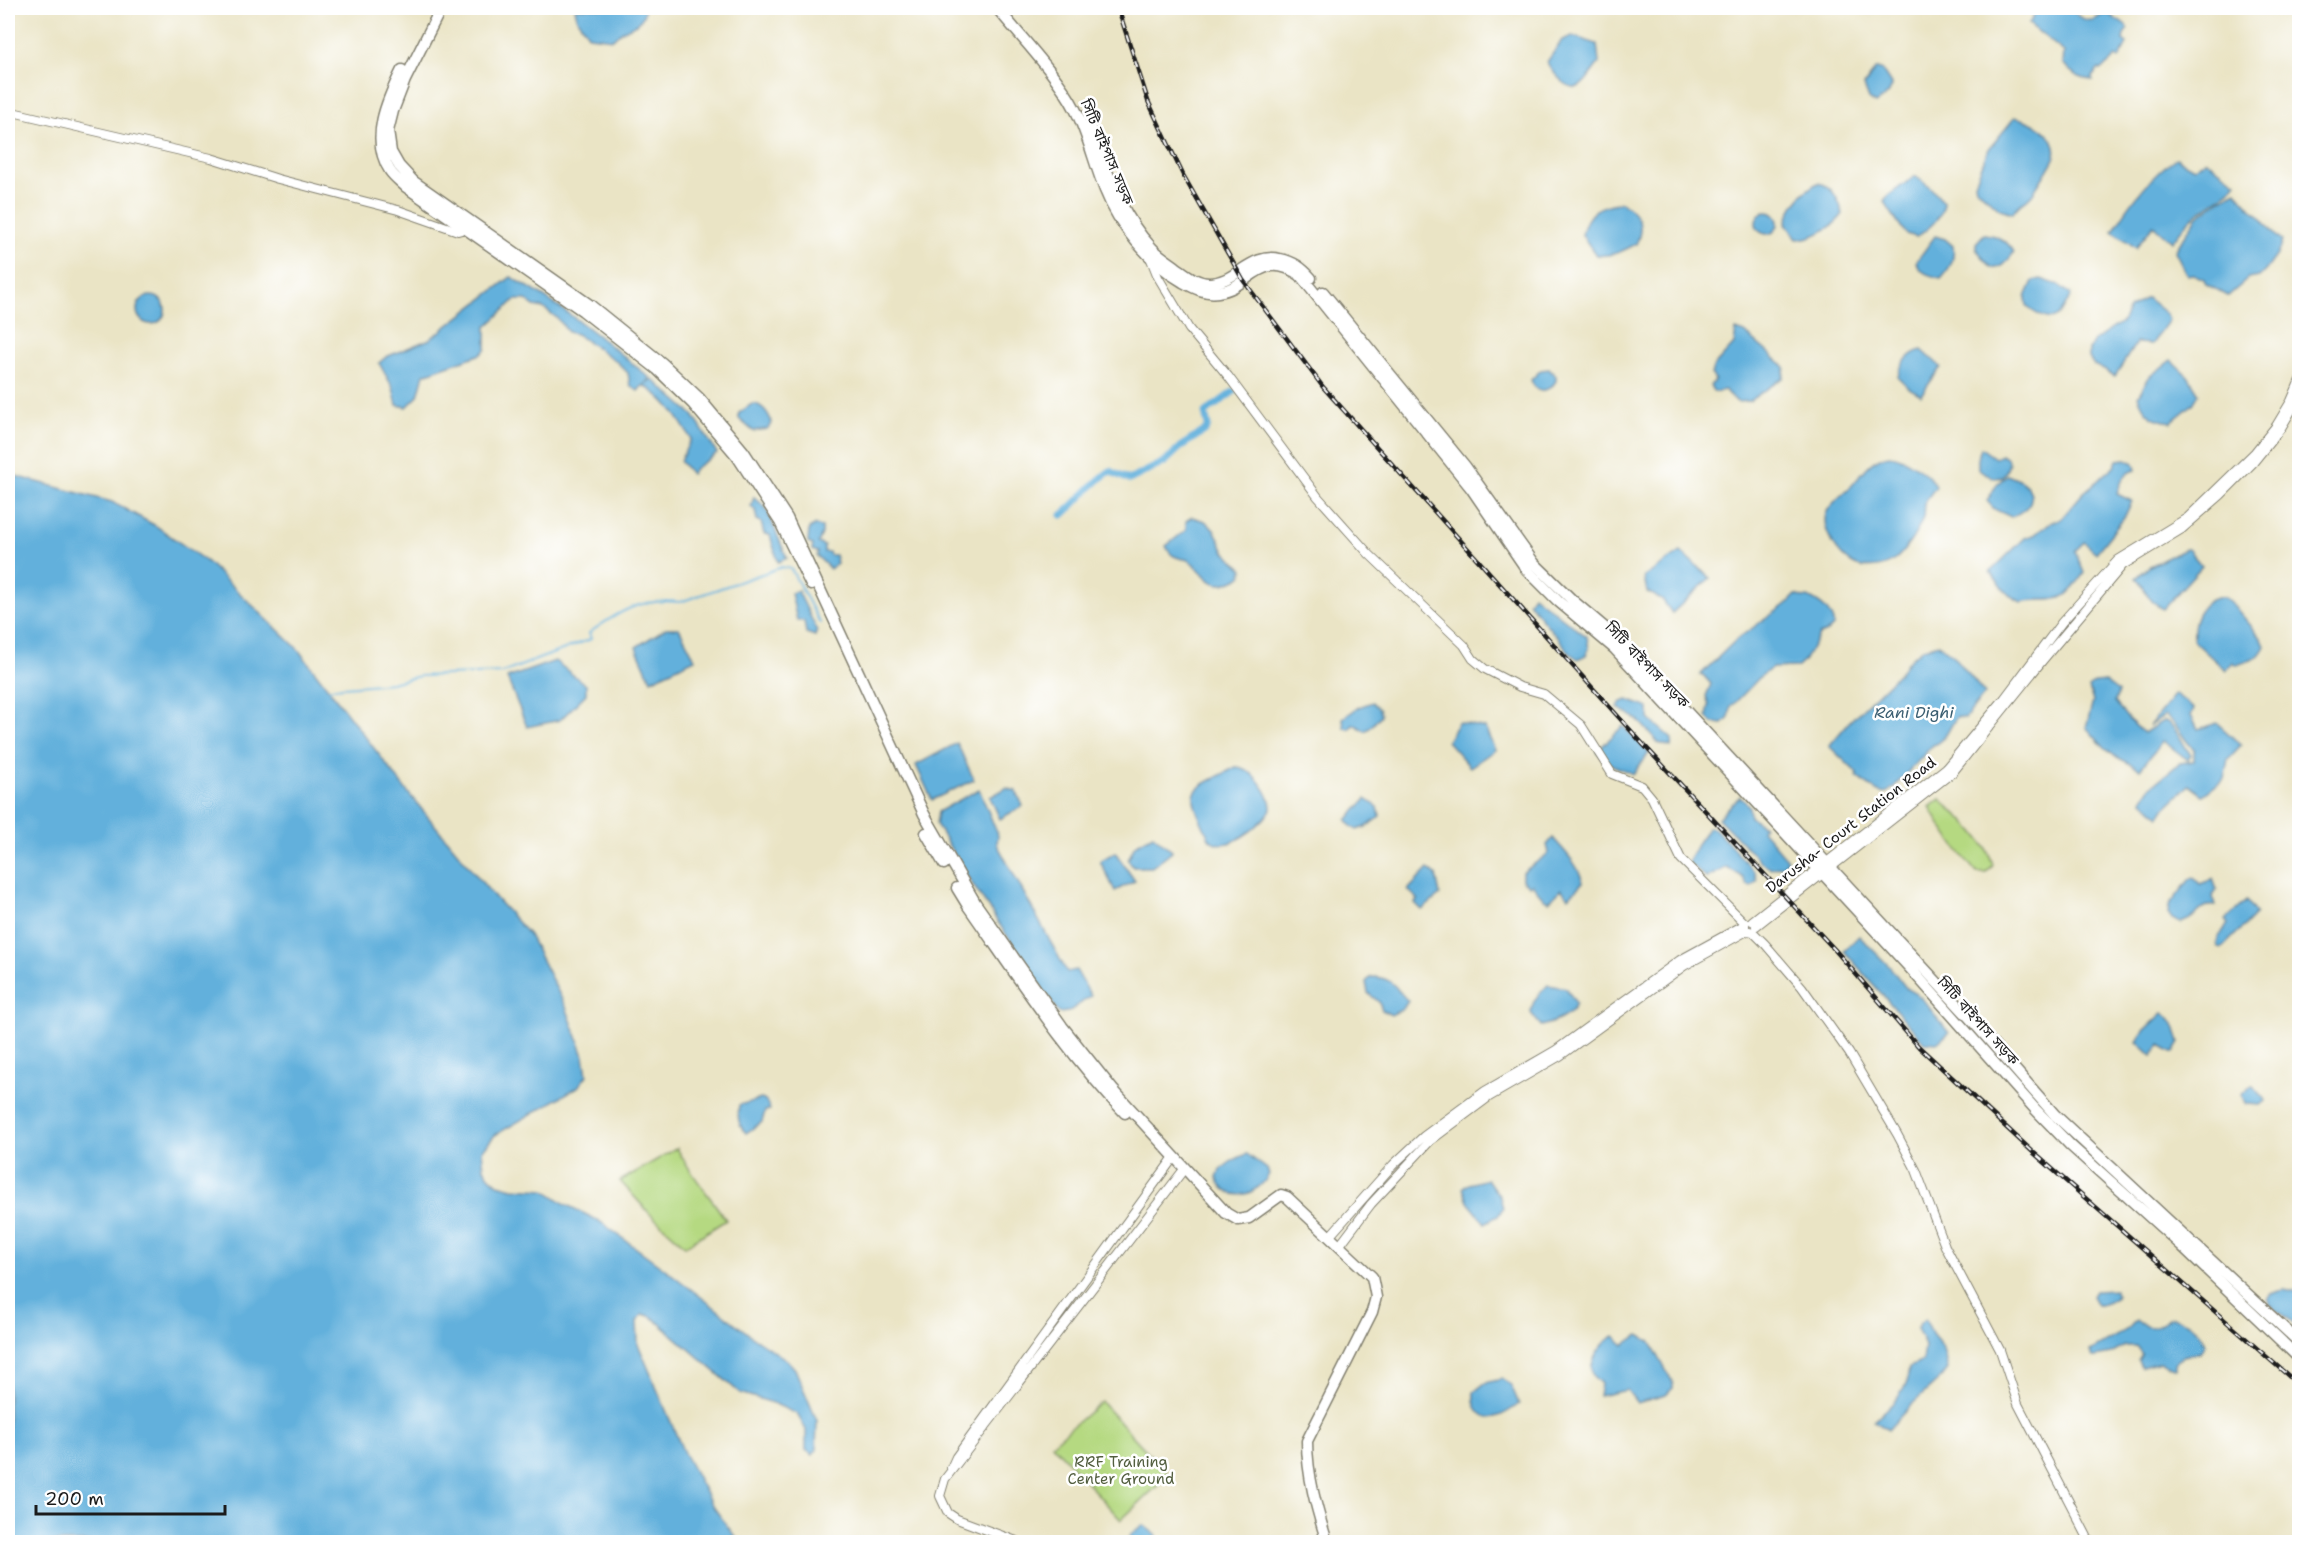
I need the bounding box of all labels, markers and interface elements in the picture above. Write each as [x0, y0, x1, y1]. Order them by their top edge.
street label: সিটি বাইপাস সড়ক [1075, 95, 1139, 209]
street label: সিটি বাইপাস সড়ক [1600, 617, 1694, 713]
water label: Rani Dighi [1874, 702, 1954, 723]
street label: Darusha- Court Station Road [1762, 752, 1941, 898]
street label: সিটি বাইপাস সড়ক [1932, 972, 2024, 1070]
park label: RRF Training Center Ground [1068, 1452, 1175, 1489]
scale bar [36, 1478, 225, 1516]
text: 200 m [45, 1487, 104, 1511]

